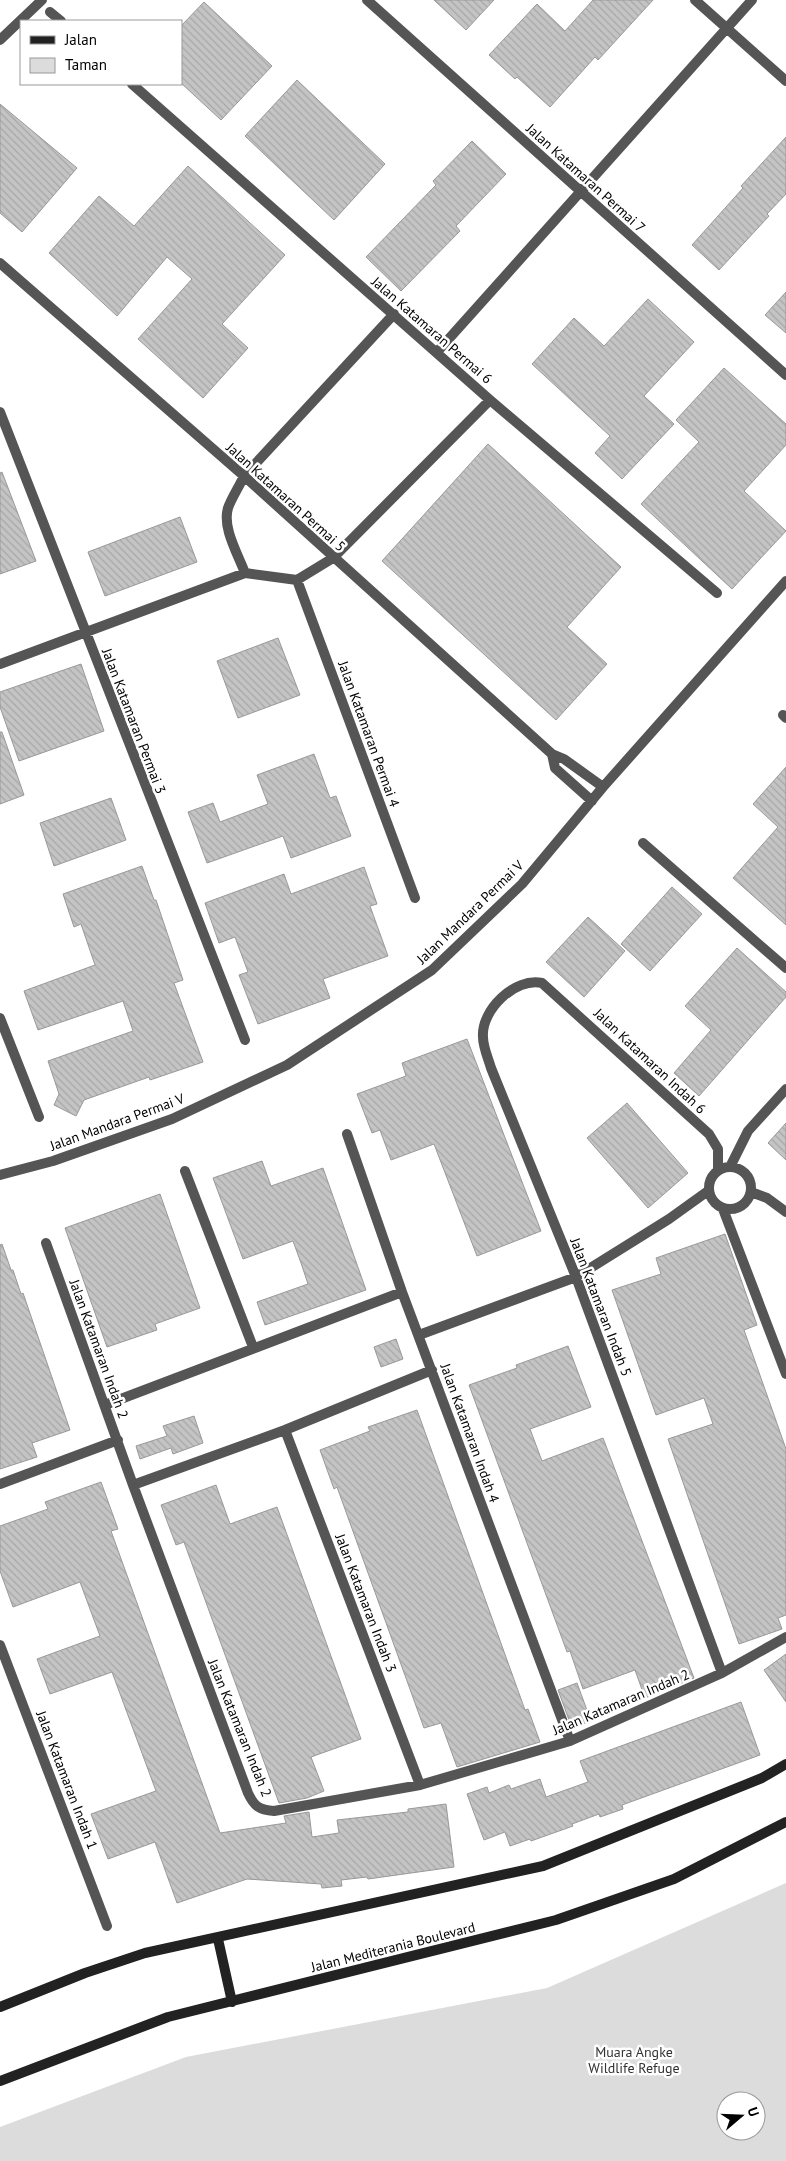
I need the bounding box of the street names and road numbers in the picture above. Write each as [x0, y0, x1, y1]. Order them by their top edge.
street label: Jalan Katamaran Permai 7 [522, 119, 649, 236]
street label: Jalan Katamaran Permai 6 [367, 272, 496, 387]
street label: Jalan Katamaran Permai 5 [222, 438, 349, 555]
street label: Jalan Katamaran Permai 3 [98, 645, 170, 796]
street label: Jalan Katamaran Permai 4 [334, 658, 404, 810]
street label: Jalan Mandara Permai V [412, 856, 527, 968]
street label: Jalan Katamaran Indah 6 [589, 1004, 710, 1118]
street label: Jalan Mandara Permai V [46, 1089, 187, 1155]
street label: Jalan Katamaran Indah 5 [566, 1234, 636, 1379]
street label: Jalan Katamaran Indah 2 [65, 1276, 133, 1421]
street label: Jalan Katamaran Indah 4 [436, 1360, 504, 1505]
street label: Jalan Katamaran Indah 3 [331, 1530, 401, 1675]
street label: Jalan Katamaran Indah 2 [204, 1656, 276, 1799]
street label: Jalan Katamaran Indah 2 [549, 1665, 692, 1739]
street label: Jalan Katamaran Indah 1 [32, 1707, 102, 1852]
street label: Jalan Mediterania Boulevard [308, 1918, 477, 1976]

